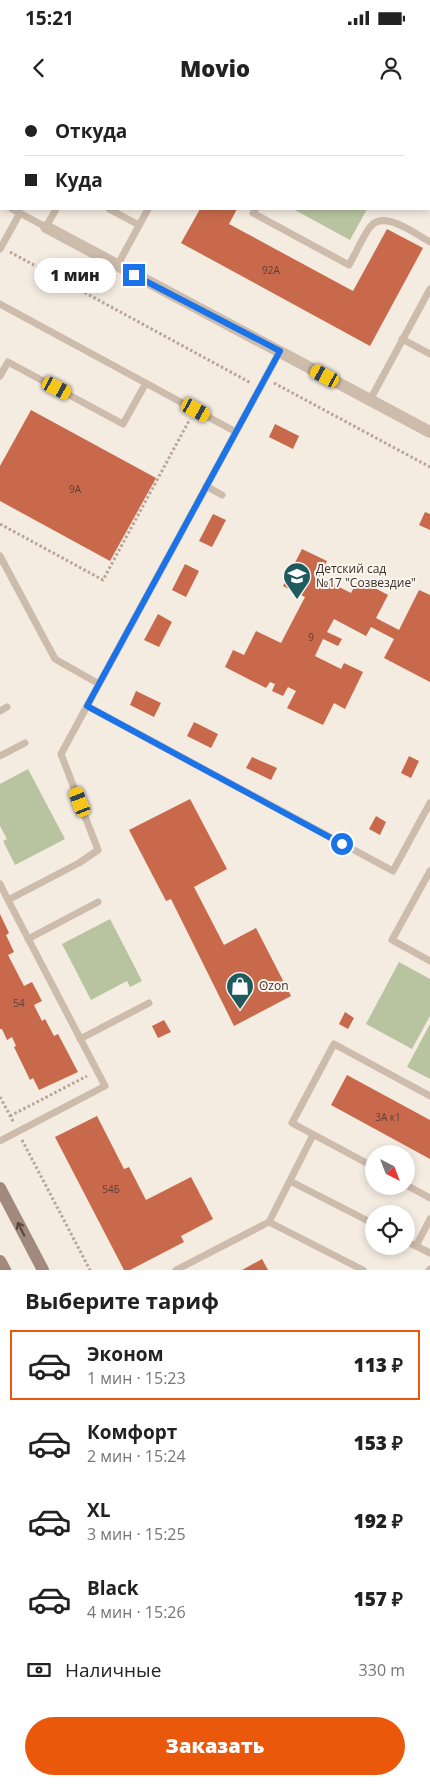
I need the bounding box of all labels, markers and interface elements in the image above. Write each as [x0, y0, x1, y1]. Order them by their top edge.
text: 15:21 [25, 5, 74, 31]
text: Movio [180, 53, 250, 83]
icon: back [25, 54, 53, 82]
icon: person [377, 54, 405, 82]
text: Откуда [55, 118, 127, 144]
text: Куда [55, 167, 103, 193]
callout: 1 мин [34, 258, 116, 292]
house number: 92А [262, 263, 281, 277]
text: 1 мин [50, 264, 100, 286]
route end [123, 264, 145, 286]
car [308, 362, 341, 390]
car [40, 374, 73, 402]
car [179, 396, 212, 424]
house number: 9А [69, 482, 82, 496]
place label: Детский сад №17 "Созвездие" [316, 560, 416, 591]
school or university icon: Детский сад №17 "Созвездие" [282, 561, 312, 600]
house number: 9 [308, 630, 314, 644]
car [67, 785, 92, 819]
route start [331, 833, 353, 855]
shop icon: Ozon [225, 971, 255, 1010]
place label: Ozon [259, 977, 289, 994]
house number: 54 [13, 996, 25, 1010]
house number: 3А к1 [375, 1110, 401, 1124]
north arrow [365, 1145, 415, 1195]
map controls [365, 1145, 415, 1255]
house number: 54Б [102, 1182, 120, 1196]
button: locate [365, 1205, 415, 1255]
one-way arrow [16, 1222, 25, 1237]
text: Выберите тариф [25, 1285, 219, 1315]
text: Эконом [87, 1341, 164, 1367]
icon: car [27, 1343, 72, 1388]
text: 113 ₽ [354, 1352, 403, 1378]
text: 1 мин · 15:23 [87, 1367, 186, 1389]
text: Комфорт [87, 1419, 177, 1445]
icon: car [27, 1421, 72, 1466]
text: 153 ₽ [354, 1430, 403, 1456]
text: 2 мин · 15:24 [87, 1445, 186, 1467]
text: XL [87, 1497, 110, 1523]
icon: car [27, 1499, 72, 1544]
text: 192 ₽ [354, 1508, 403, 1534]
text: 3 мин · 15:25 [87, 1523, 186, 1545]
text: Black [87, 1575, 139, 1601]
icon: car [27, 1577, 72, 1622]
text: 157 ₽ [354, 1586, 403, 1612]
text: 4 мин · 15:26 [87, 1601, 186, 1623]
icon: cash [25, 1656, 53, 1684]
text: Наличные [65, 1657, 161, 1683]
text: 330 m [359, 1659, 405, 1681]
button: Заказать [25, 1717, 405, 1775]

